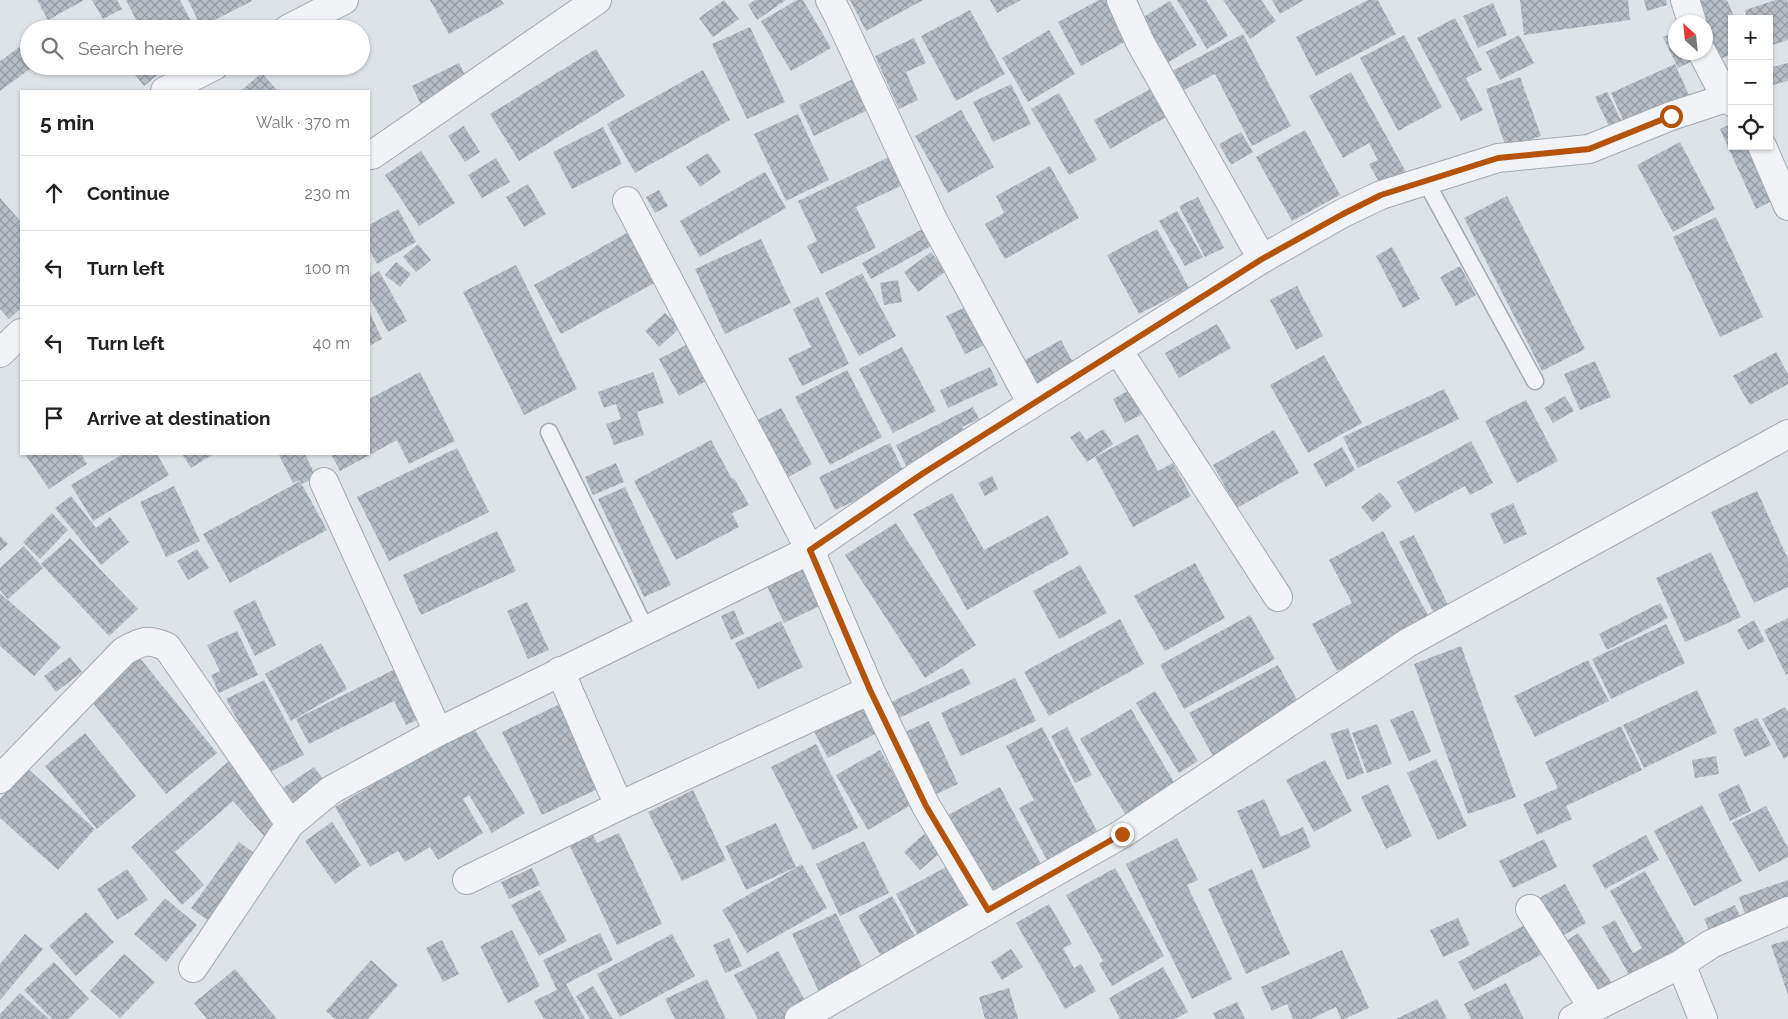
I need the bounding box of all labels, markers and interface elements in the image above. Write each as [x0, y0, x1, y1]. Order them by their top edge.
north arrow [1668, 15, 1713, 60]
map controls [1728, 15, 1773, 150]
button: + [1728, 15, 1773, 60]
search box [20, 20, 370, 75]
icon: search [38, 34, 66, 62]
text: Search here [78, 37, 184, 59]
button: − [1728, 60, 1773, 105]
route start [1660, 105, 1683, 128]
button: locate [1728, 105, 1773, 150]
text: 5 min [40, 110, 94, 135]
text: Walk · 370 m [256, 113, 350, 132]
icon: ahead [40, 179, 68, 207]
text: Continue [87, 182, 170, 204]
text: 230 m [305, 184, 350, 203]
icon: left [40, 254, 68, 282]
text: Turn left [87, 257, 164, 279]
text: 100 m [305, 259, 350, 278]
icon: left [40, 329, 68, 357]
text: Turn left [87, 332, 164, 354]
text: 40 m [313, 334, 350, 353]
icon: arrive [40, 404, 68, 432]
text: Arrive at destination [87, 407, 271, 429]
route end [1111, 823, 1134, 846]

